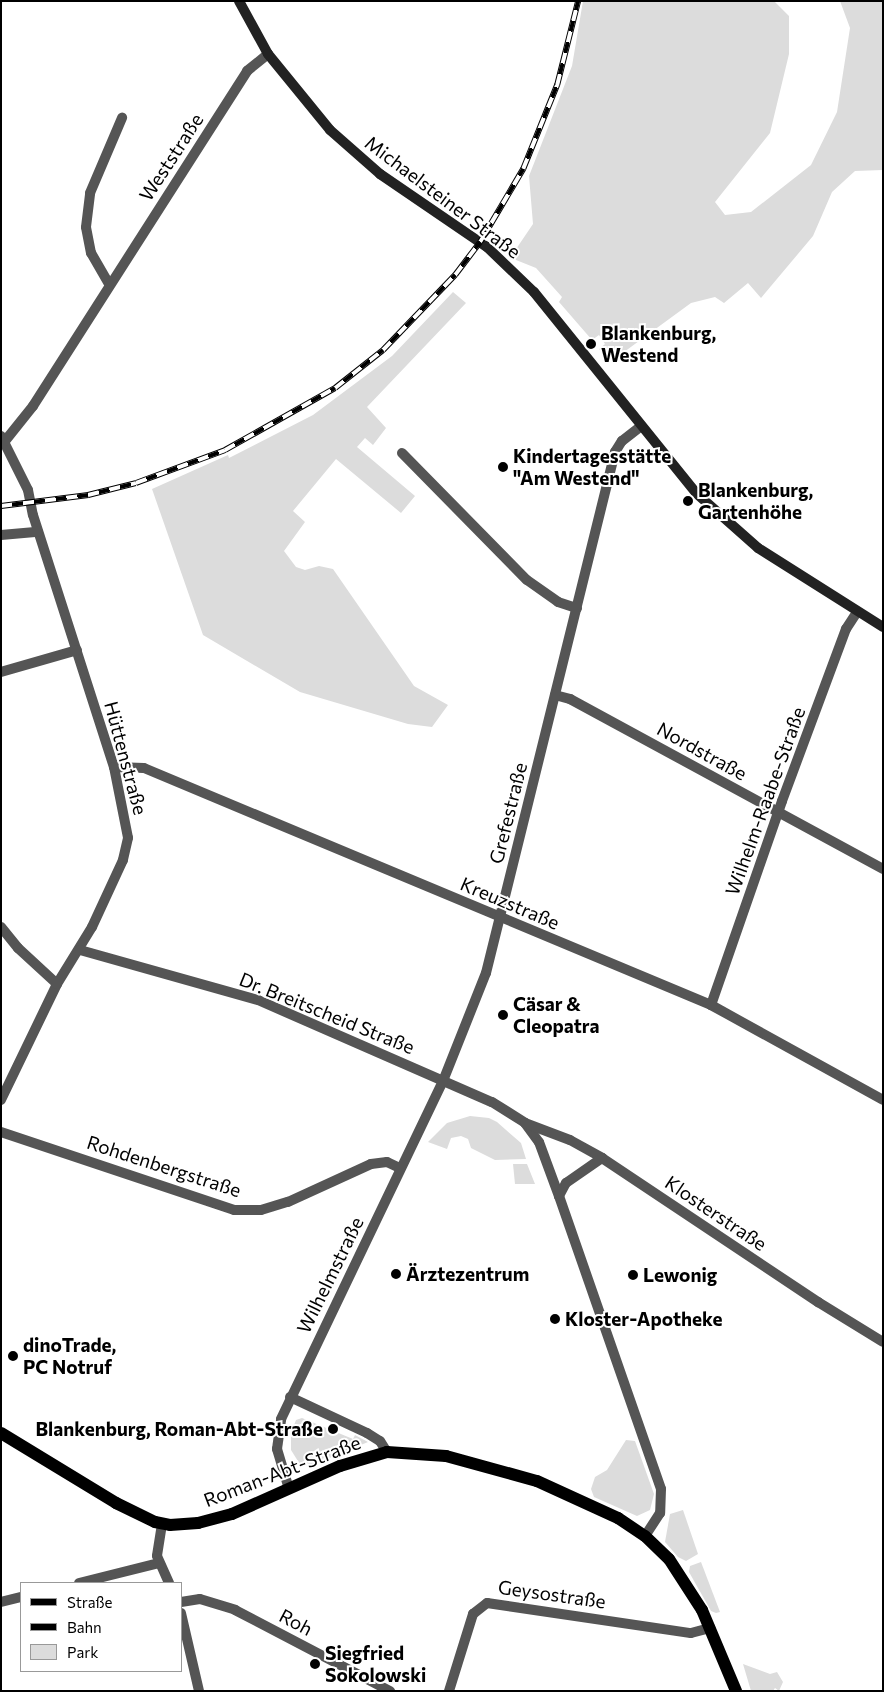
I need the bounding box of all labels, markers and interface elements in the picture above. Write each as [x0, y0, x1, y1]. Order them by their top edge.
street label: Weststraße [134, 109, 208, 205]
street label: Michaelsteiner Straße [361, 131, 525, 263]
place label: Blankenburg, Westend [601, 322, 716, 366]
marker: Blankenburg, Westend [585, 338, 597, 350]
place label: Kindertagesstätte "Am Westend" [513, 445, 671, 489]
marker: Kindertagesstätte "Am Westend" [497, 461, 509, 473]
place label: Blankenburg, Gartenhöhe [698, 479, 813, 523]
marker: Blankenburg, Gartenhöhe [682, 495, 694, 507]
street label: Hüttenstraße [100, 699, 152, 817]
street label: Wilhelm-Raabe-Straße [720, 704, 810, 898]
street label: Nordstraße [653, 717, 751, 785]
street label: Grefestraße [484, 760, 532, 866]
street label: Kreuzstraße [457, 872, 563, 934]
street label: Dr. Breitscheid Straße [236, 967, 418, 1059]
place label: Cäsar & Cleopatra [513, 993, 599, 1037]
marker: Cäsar & Cleopatra [497, 1009, 509, 1021]
street label: Rohdenbergstraße [84, 1130, 244, 1202]
street label: Klosterstraße [661, 1171, 771, 1255]
street label: Wilhelmstraße [292, 1213, 368, 1337]
place label: Ärztezentrum [406, 1263, 529, 1285]
place label: Lewonig [643, 1264, 717, 1286]
marker: Ärztezentrum [390, 1268, 402, 1280]
marker: Lewonig [627, 1269, 639, 1281]
place label: Kloster-Apotheke [565, 1308, 722, 1330]
marker: Kloster-Apotheke [549, 1313, 561, 1325]
place label: dinoTrade, PC Notruf [23, 1334, 116, 1378]
marker: dinoTrade, PC Notruf [7, 1350, 19, 1362]
place label: Blankenburg, Roman-Abt-Straße [35, 1418, 323, 1440]
marker: Blankenburg, Roman-Abt-Straße [327, 1423, 339, 1435]
street label: Roman-Abt-Straße [200, 1431, 364, 1511]
street label: Geysostraße [497, 1575, 607, 1613]
legend [20, 1582, 182, 1672]
text: Straße [67, 1593, 113, 1611]
street label: Roh [275, 1604, 317, 1640]
text: Bahn [67, 1618, 102, 1636]
place label: Siegfried Sokolowski [325, 1642, 426, 1686]
text: Park [67, 1643, 98, 1661]
marker: Siegfried Sokolowski [309, 1658, 321, 1670]

